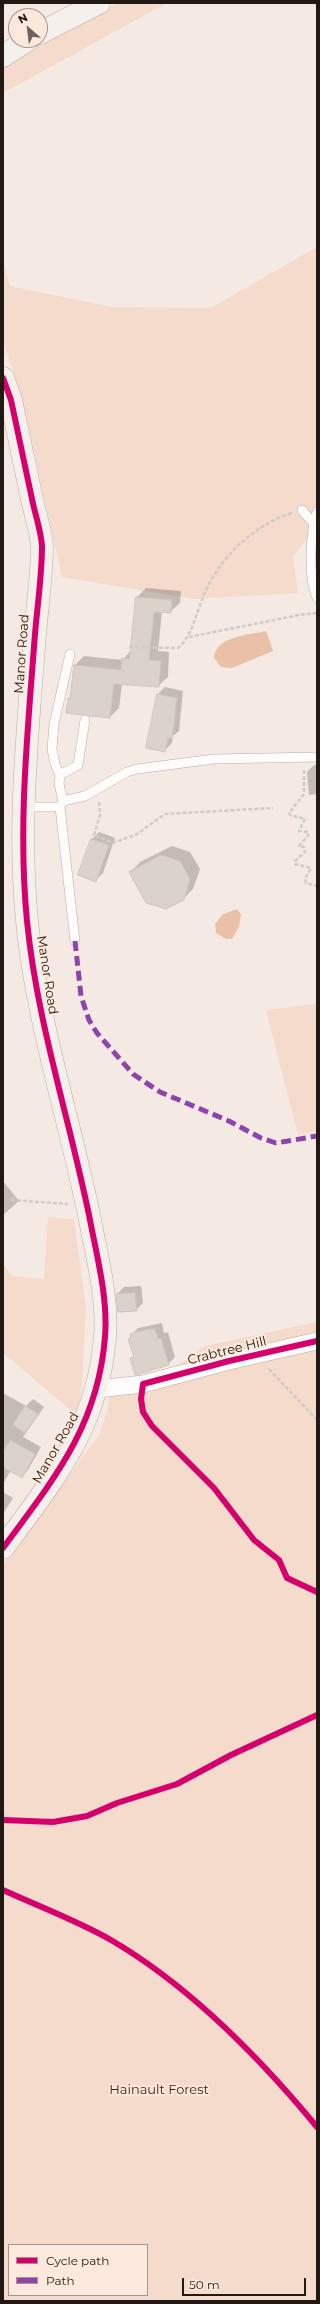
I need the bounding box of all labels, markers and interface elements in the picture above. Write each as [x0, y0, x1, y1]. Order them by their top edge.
north arrow [8, 8, 48, 48]
text: N [16, 10, 30, 27]
street label: Manor Road [11, 614, 33, 694]
street label: Manor Road [33, 934, 61, 1016]
street label: Crabtree Hill [186, 1334, 268, 1368]
street label: Manor Road [29, 1410, 83, 1486]
park label: Hainault Forest [109, 2082, 209, 2098]
legend [8, 2244, 148, 2296]
text: Cycle path [46, 2253, 109, 2268]
scale bar [184, 2270, 308, 2296]
text: Path [46, 2273, 75, 2288]
text: 50 m [189, 2277, 220, 2292]

